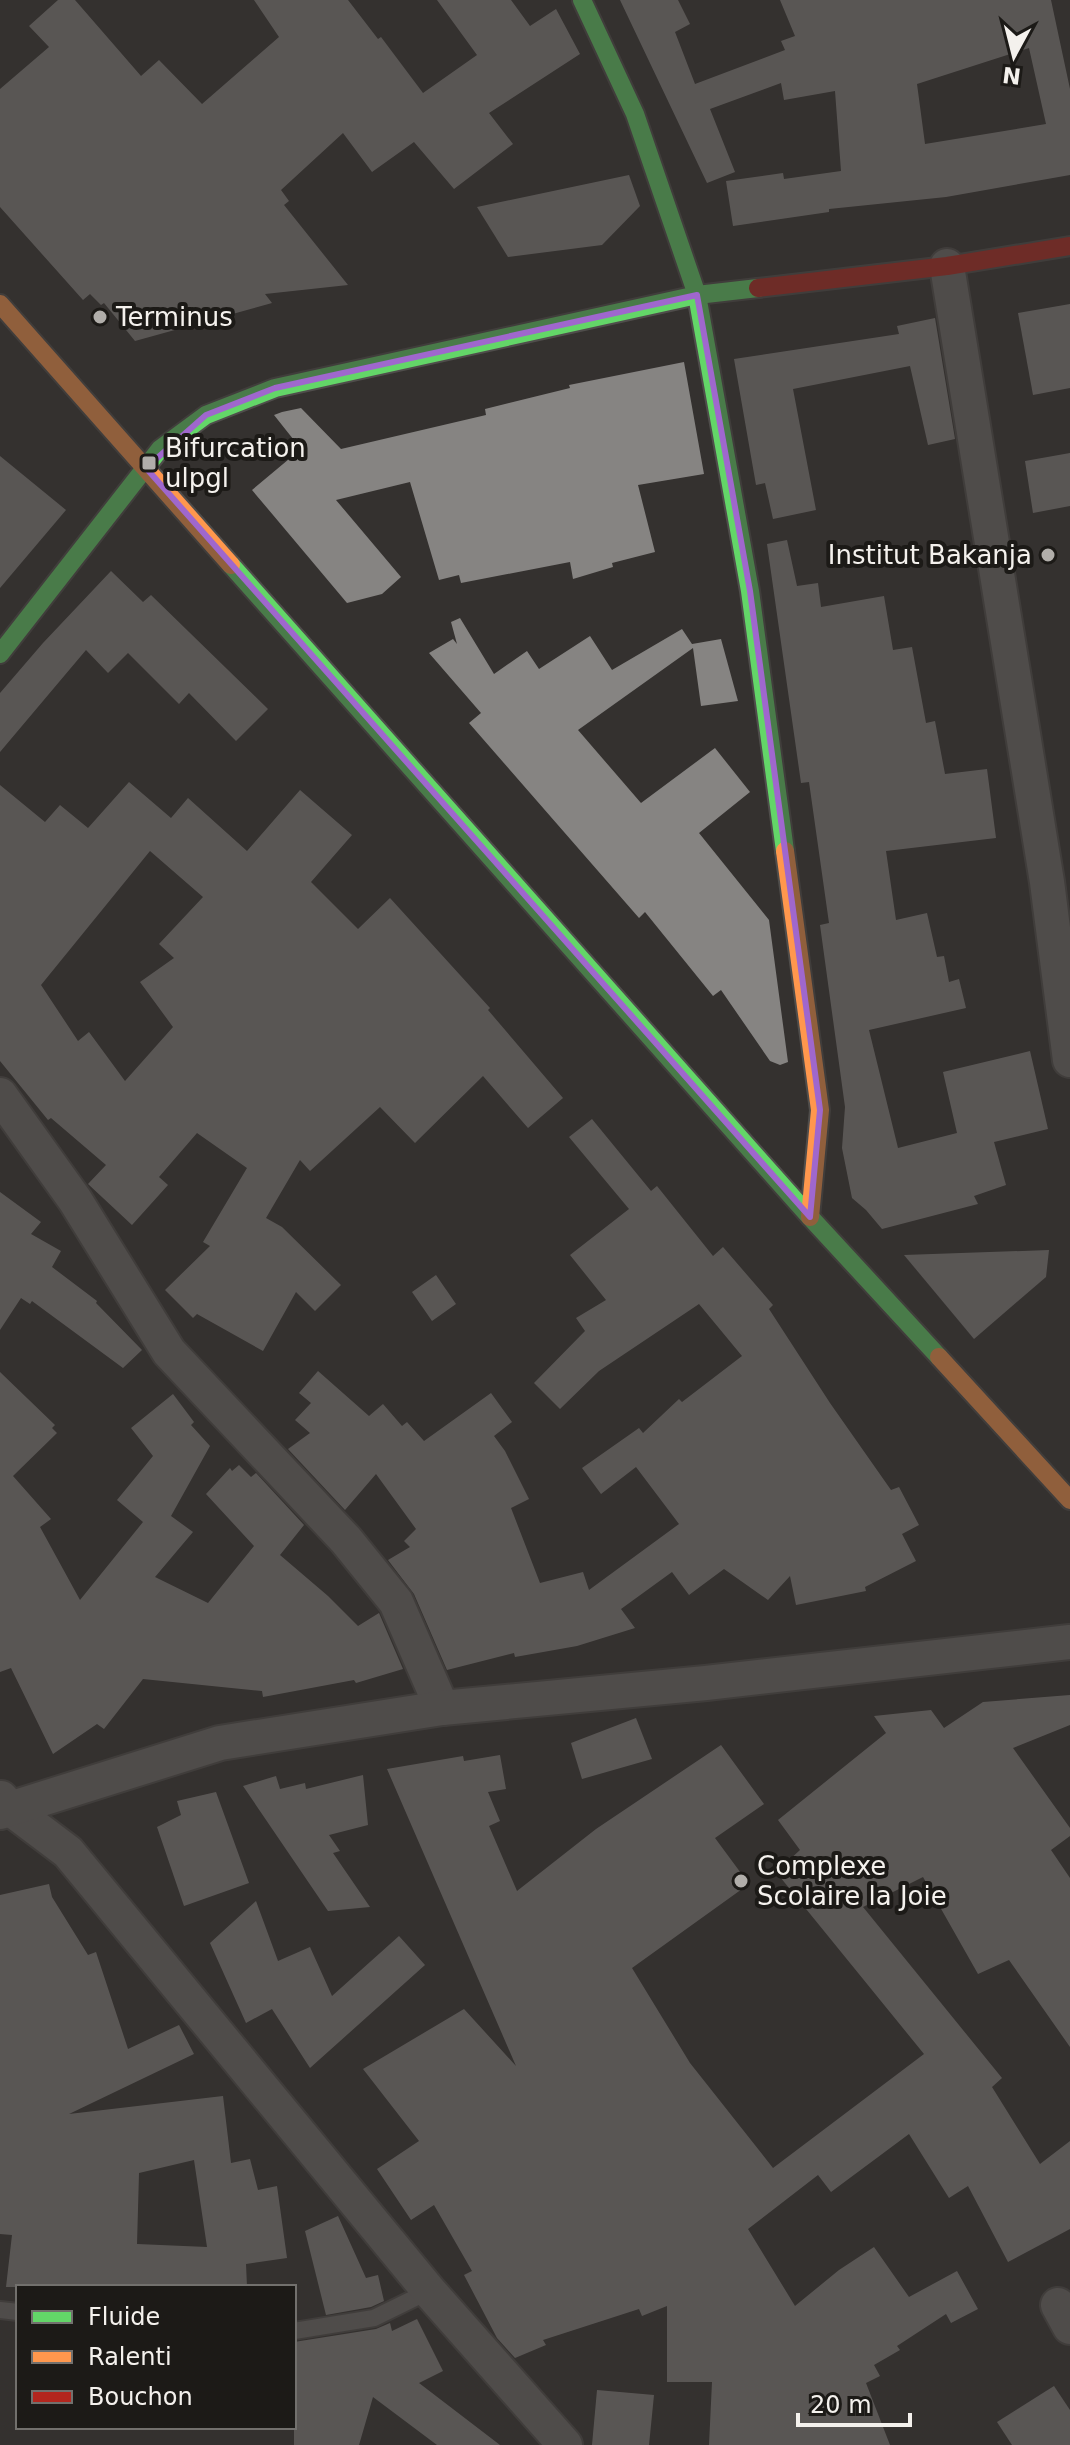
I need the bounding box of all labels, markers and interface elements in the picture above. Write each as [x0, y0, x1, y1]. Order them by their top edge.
north arrow [974, 16, 1054, 96]
text: N [1001, 62, 1022, 89]
place label: Terminus [115, 302, 233, 332]
marker: Terminus [91, 308, 109, 326]
place label: Bifurcation ulpgl [165, 433, 306, 493]
marker: Bifurcation ulpgl [140, 454, 158, 472]
place label: Institut Bakanja [828, 540, 1032, 570]
marker: Institut Bakanja [1039, 546, 1057, 564]
place label: Complexe Scolaire la Joie [757, 1851, 947, 1911]
marker: Complexe Scolaire la Joie [732, 1872, 750, 1890]
legend [16, 2285, 296, 2429]
text: Fluide [88, 2303, 160, 2331]
text: Ralenti [88, 2343, 172, 2371]
scale bar [798, 2377, 910, 2427]
text: Bouchon [88, 2383, 193, 2411]
text: 20 m [810, 2391, 872, 2419]

